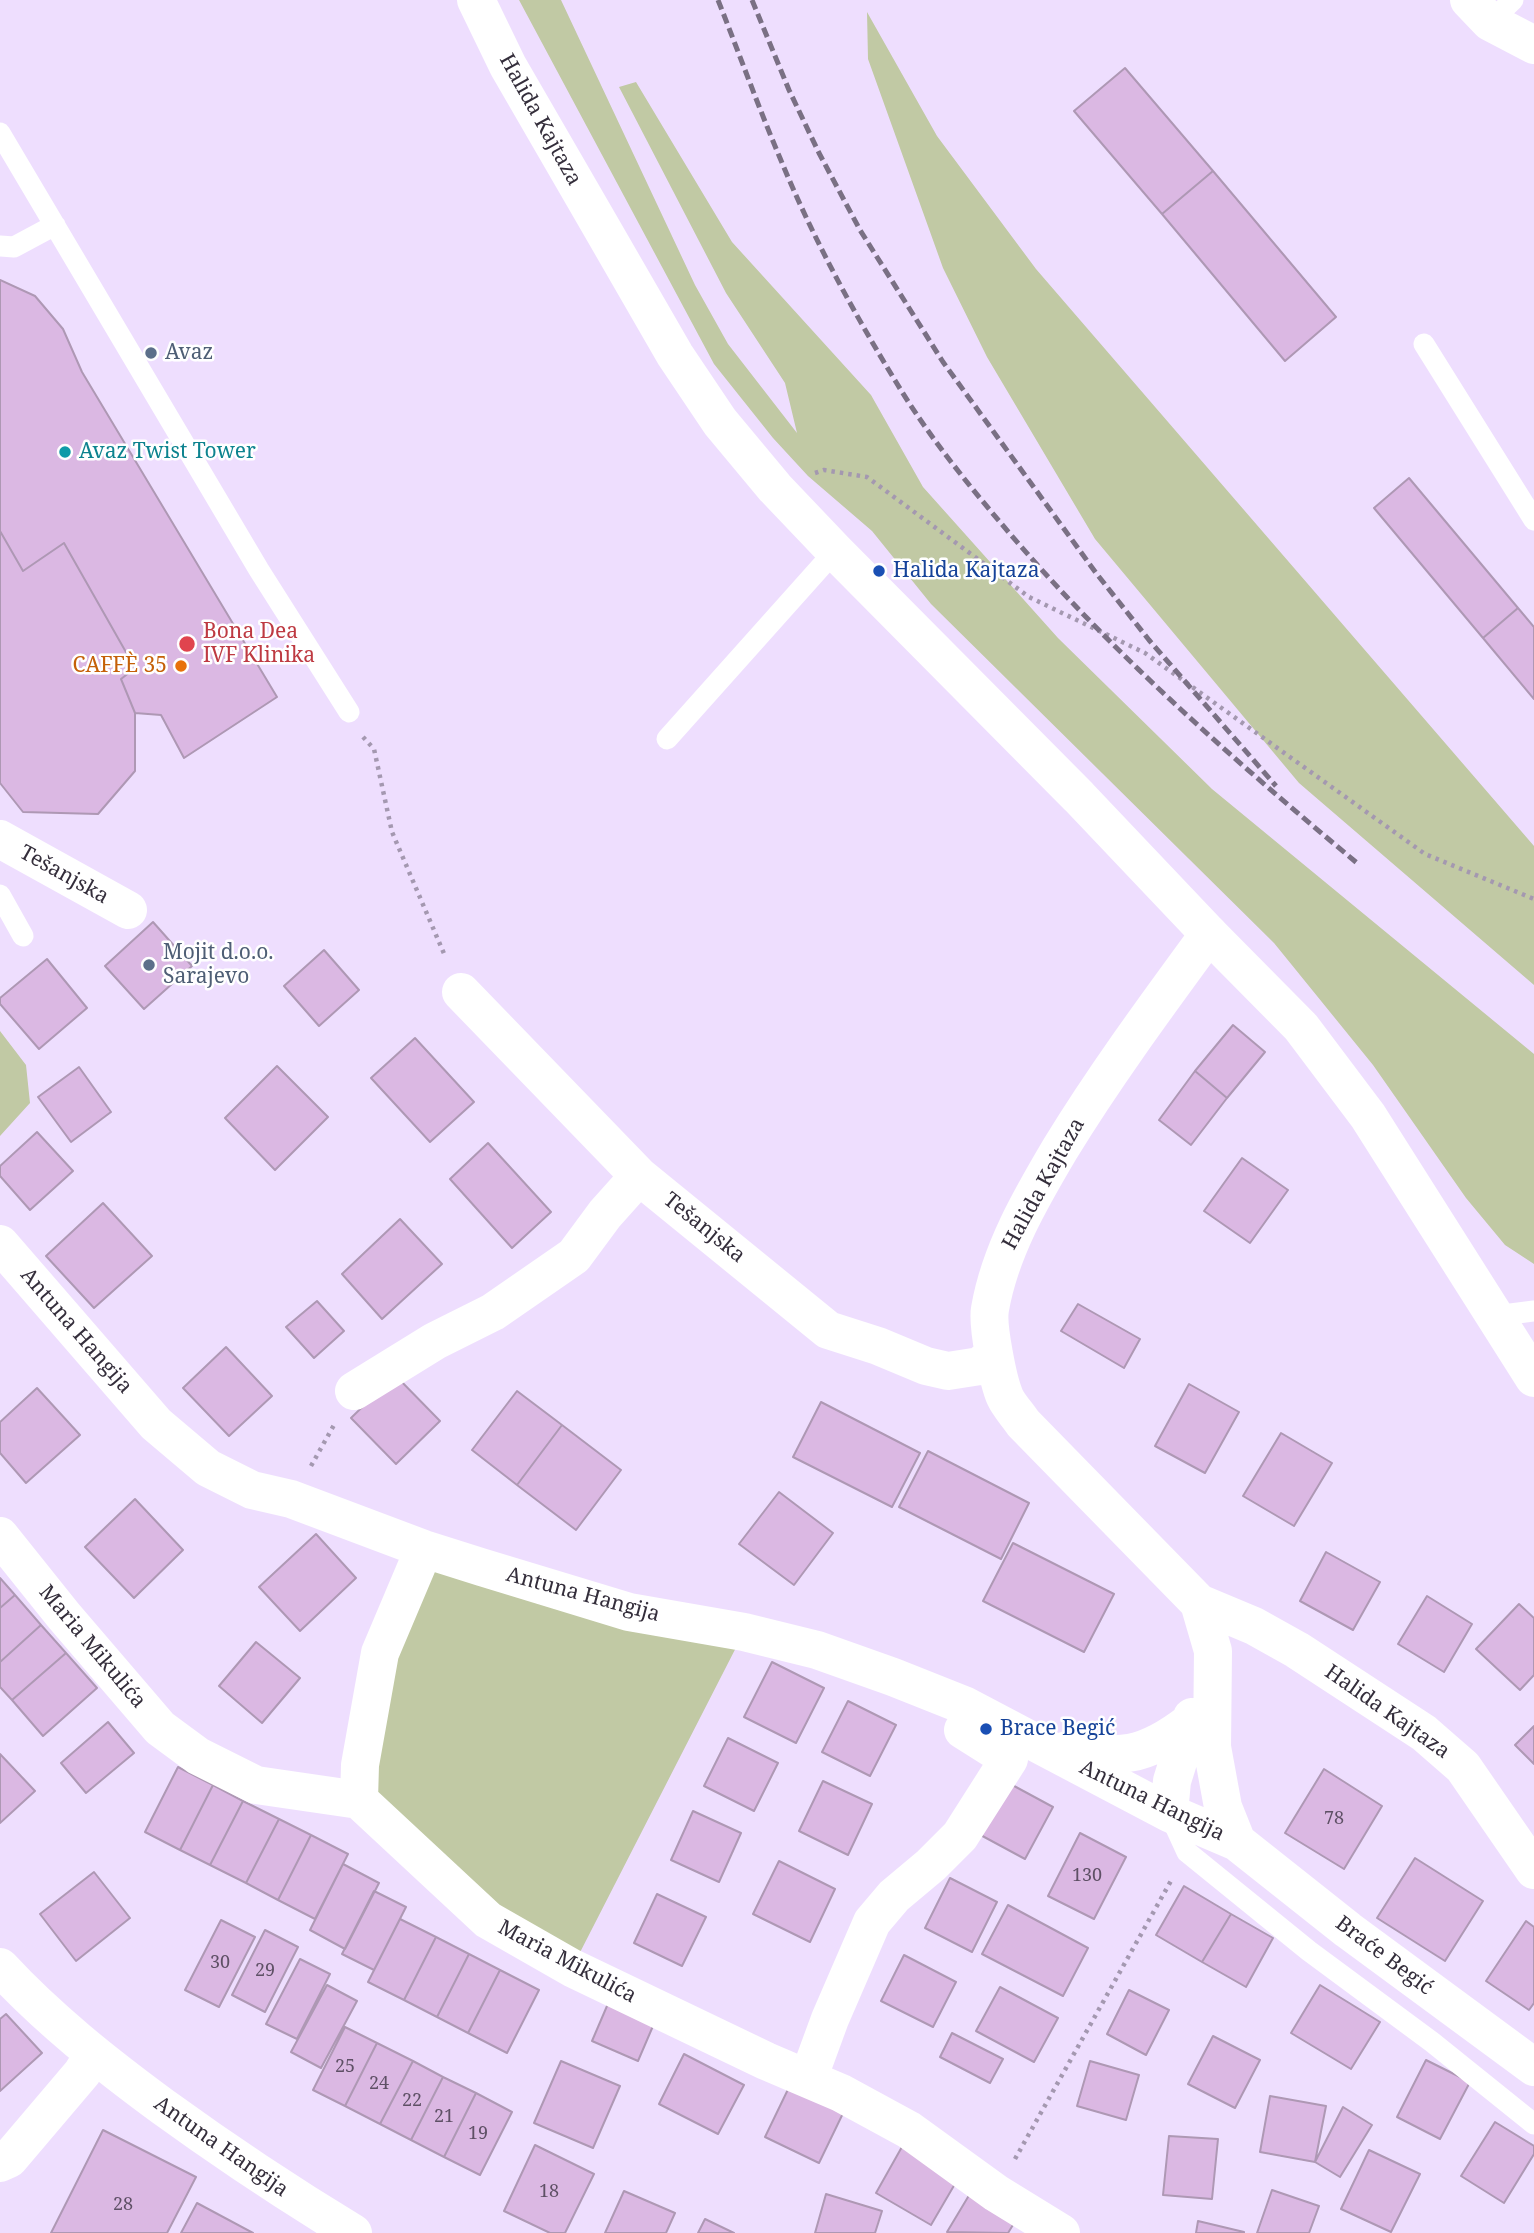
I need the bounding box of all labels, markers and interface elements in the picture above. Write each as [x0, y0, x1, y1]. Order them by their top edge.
street label: Halida Kajtaza [493, 50, 587, 190]
place label: Avaz [165, 340, 213, 366]
marker: Avaz [143, 345, 159, 361]
place label: Avaz Twist Tower [79, 439, 256, 465]
marker: Avaz Twist Tower [57, 444, 73, 460]
place label: Halida Kajtaza [893, 558, 1039, 584]
marker: Halida Kajtaza [871, 563, 887, 579]
place label: Bona Dea IVF Klinika [203, 619, 315, 669]
marker: Bona Dea IVF Klinika [177, 634, 197, 654]
place label: CAFFÈ 35 [73, 653, 167, 679]
marker: CAFFÈ 35 [173, 658, 189, 674]
street label: Tešanjska [15, 840, 113, 910]
place label: Mojit d.o.o. Sarajevo [163, 940, 274, 990]
marker: Mojit d.o.o. Sarajevo [141, 957, 157, 973]
street label: Halida Kajtaza [997, 1114, 1091, 1254]
street label: Tešanjska [658, 1187, 750, 1269]
street label: Antuna Hangija [15, 1263, 137, 1399]
street label: Antuna Hangija [503, 1562, 663, 1628]
street label: Maria Mikulića [33, 1580, 151, 1714]
street label: Halida Kajtaza [1320, 1660, 1454, 1764]
place label: Brace Begić [1000, 1716, 1115, 1742]
marker: Brace Begić [978, 1721, 994, 1737]
street label: Antuna Hangija [1075, 1755, 1229, 1847]
house number: 78 [1324, 1808, 1344, 1830]
house number: 130 [1072, 1865, 1102, 1887]
street label: Braće Begić [1330, 1911, 1438, 2001]
street label: Maria Mikulića [494, 1915, 640, 2009]
house number: 30 [210, 1952, 230, 1974]
house number: 29 [255, 1960, 275, 1982]
house number: 25 [335, 2056, 355, 2078]
house number: 24 [369, 2073, 389, 2095]
house number: 22 [402, 2090, 422, 2112]
street label: Antuna Hangija [149, 2091, 293, 2203]
house number: 21 [434, 2106, 454, 2128]
house number: 19 [468, 2123, 488, 2145]
house number: 18 [539, 2181, 559, 2203]
house number: 28 [113, 2194, 133, 2216]

